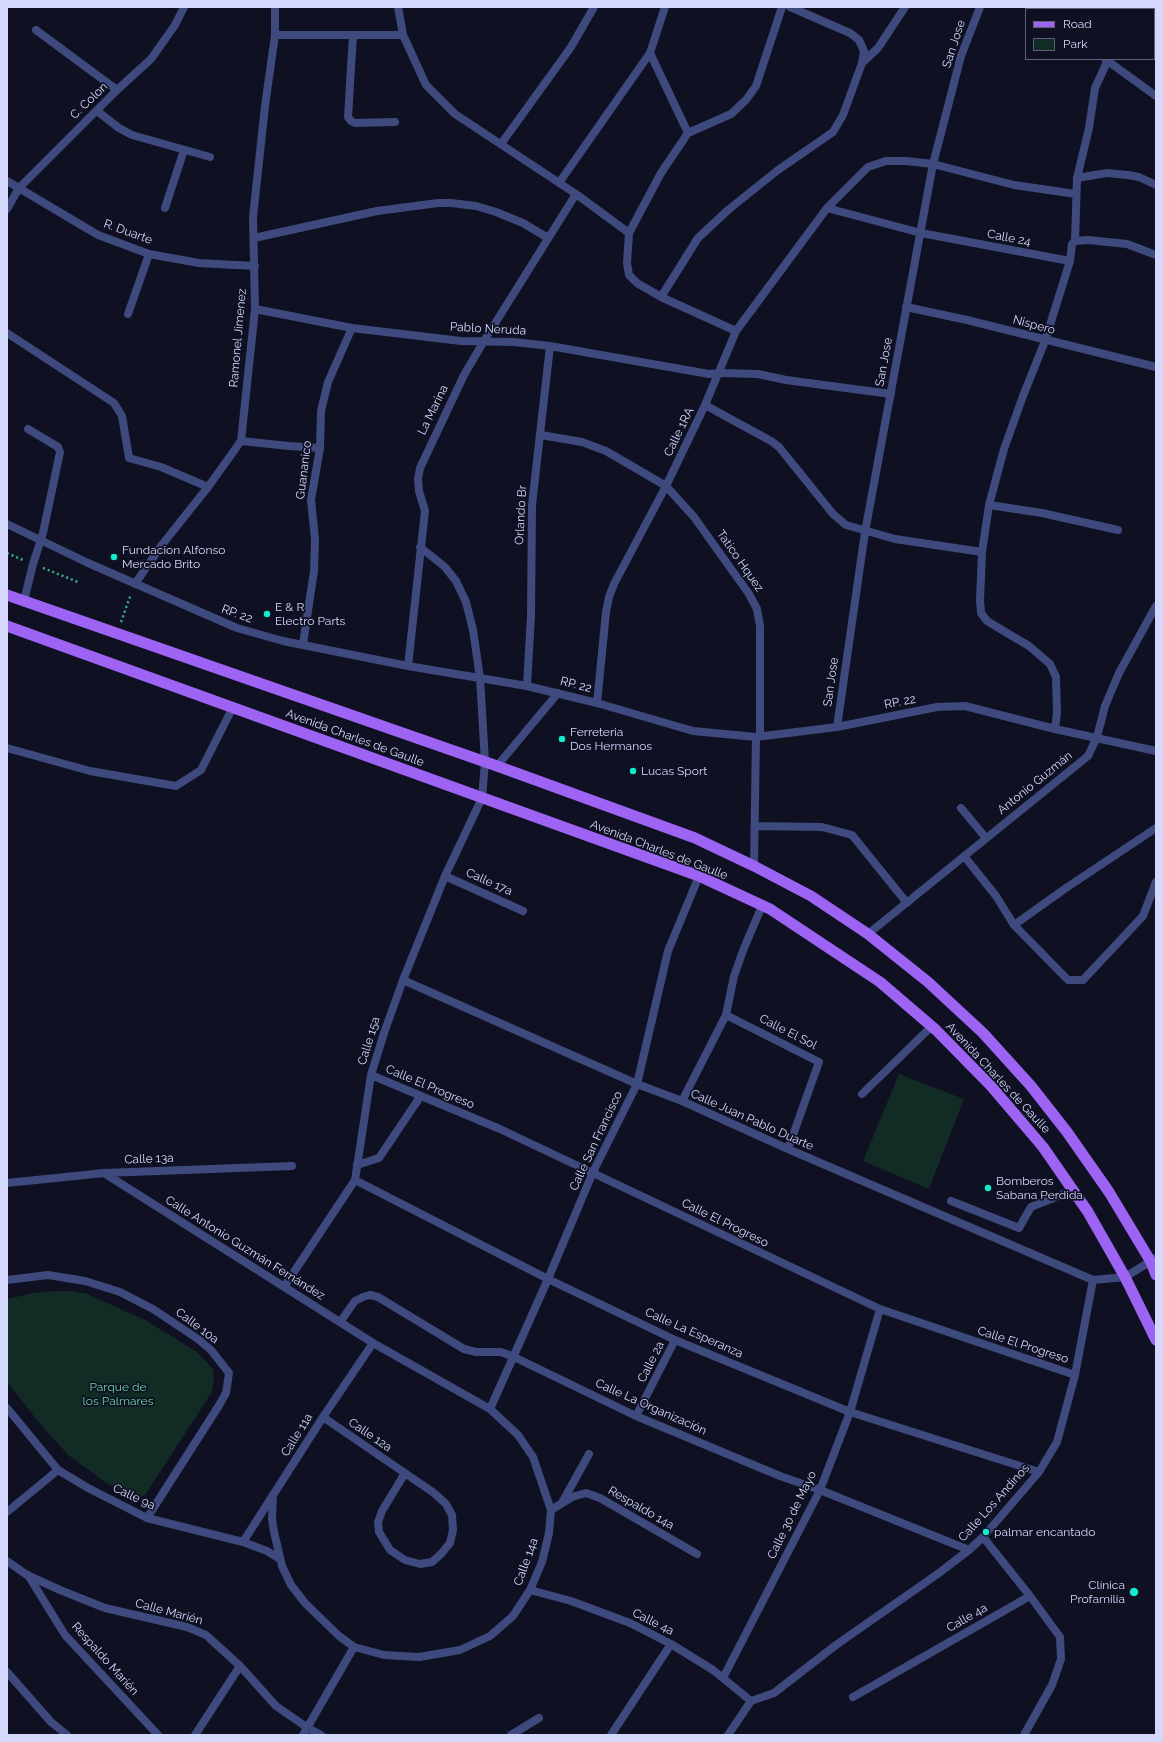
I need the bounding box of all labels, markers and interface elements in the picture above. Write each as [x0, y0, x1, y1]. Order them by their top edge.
legend [1025, 8, 1155, 60]
text: Road [1063, 17, 1092, 31]
street label: San Jose [939, 18, 969, 70]
text: Park [1063, 37, 1088, 51]
street label: C. Colon [67, 80, 111, 122]
street label: R. Duarte [102, 217, 154, 247]
street label: Calle 24 [986, 227, 1032, 249]
street label: Ramonel Jimenez [227, 288, 249, 388]
street label: Nispero [1011, 312, 1057, 338]
street label: Pablo Neruda [449, 320, 527, 338]
street label: San Jose [873, 336, 895, 388]
street label: La Marina [415, 383, 451, 437]
street label: Calle 1RA [661, 405, 697, 459]
street label: Guananico [293, 440, 315, 500]
street label: Orlando Br [512, 485, 530, 545]
street label: Tatico Hquez [713, 527, 767, 595]
place label: Fundacion Alfonso Mercado Brito [122, 543, 225, 571]
marker: Fundacion Alfonso Mercado Brito [109, 552, 119, 562]
place label: E & R Electro Parts [275, 600, 345, 628]
street label: RP. 22 [219, 602, 255, 626]
marker: E & R Electro Parts [262, 609, 272, 619]
street label: San Jose [820, 656, 842, 708]
street label: RP. 22 [559, 674, 593, 696]
street label: RP. 22 [883, 692, 917, 712]
street label: Avenida Charles de Gaulle [284, 706, 426, 770]
place label: Ferreteria Dos Hermanos [570, 725, 652, 753]
marker: Ferreteria Dos Hermanos [557, 734, 567, 744]
street label: Antonio Guzmán [995, 748, 1075, 818]
place label: Lucas Sport [641, 764, 707, 778]
marker: Lucas Sport [628, 766, 638, 776]
street label: Avenida Charles de Gaulle [588, 817, 730, 883]
street label: Calle 17a [463, 865, 515, 899]
street label: Calle El Sol [757, 1011, 819, 1053]
street label: Calle 15a [355, 1015, 383, 1067]
street label: Avenida Charles de Gaulle [943, 1020, 1053, 1136]
street label: Calle El Progreso [383, 1062, 477, 1112]
street label: Calle Juan Pablo Duarte [688, 1086, 816, 1154]
street label: Calle San Francisco [567, 1089, 625, 1193]
street label: Calle 13a [124, 1151, 174, 1167]
place label: Bomberos Sabana Perdida [996, 1174, 1083, 1202]
marker: Bomberos Sabana Perdida [983, 1183, 993, 1193]
street label: Calle Antonio Guzmán Fernández [163, 1193, 327, 1303]
street label: Calle El Progreso [679, 1196, 771, 1250]
street label: Calle 10a [173, 1305, 221, 1347]
street label: Calle La Esperanza [643, 1305, 745, 1361]
street label: Calle El Progreso [976, 1323, 1070, 1367]
street label: Calle 2a [635, 1339, 667, 1385]
street label: Calle La Organización [593, 1376, 709, 1438]
park label: Parque de los Palmares [83, 1380, 153, 1408]
street label: Calle 11a [278, 1411, 316, 1459]
street label: Calle 12a [346, 1415, 394, 1455]
street label: Calle Los Andinos [955, 1461, 1033, 1545]
street label: Calle 30 de Mayo [764, 1469, 820, 1561]
street label: Calle 9a [111, 1481, 157, 1513]
street label: Respaldo 14a [606, 1483, 676, 1533]
place label: palmar encantado [994, 1525, 1095, 1539]
marker: palmar encantado [981, 1527, 991, 1537]
street label: Calle 14a [511, 1536, 541, 1588]
place label: Clínica Profamilia [1070, 1578, 1125, 1606]
marker: Clínica Profamilia [1128, 1586, 1140, 1598]
street label: Calle Marién [134, 1596, 204, 1628]
street label: Calle 4a [944, 1601, 990, 1635]
street label: Calle 4a [630, 1606, 676, 1638]
street label: Respaldo Marién [68, 1620, 142, 1698]

